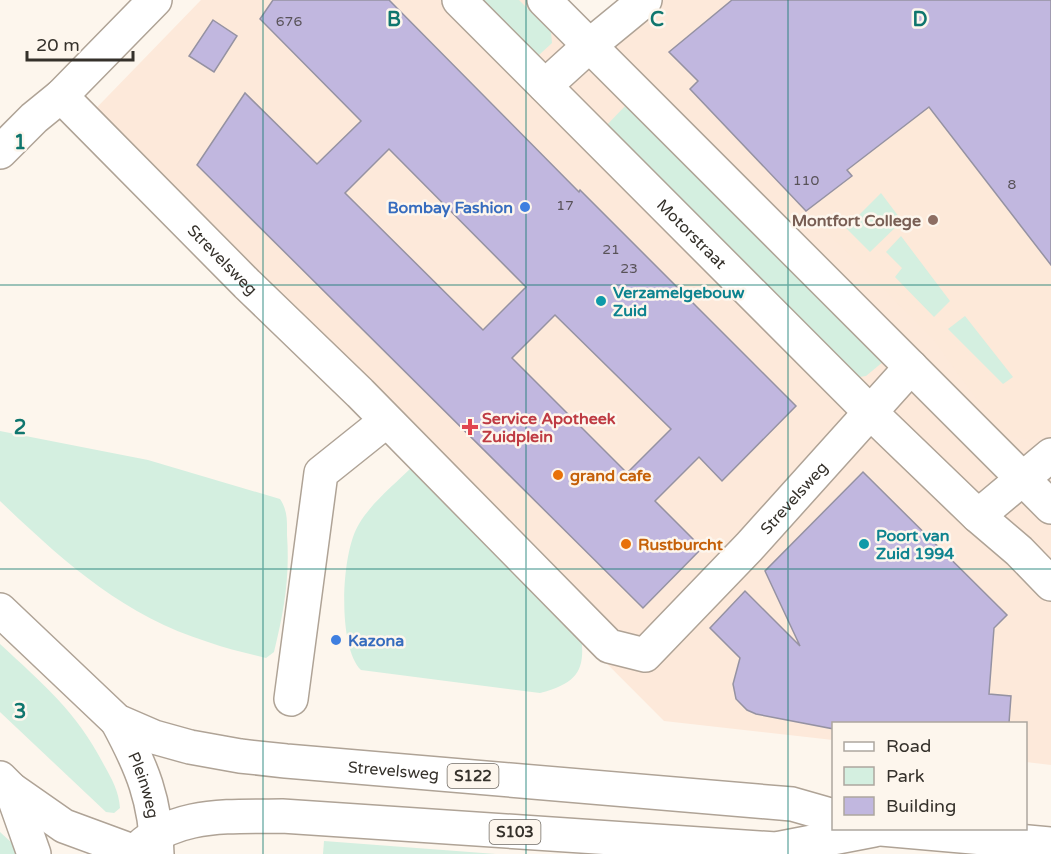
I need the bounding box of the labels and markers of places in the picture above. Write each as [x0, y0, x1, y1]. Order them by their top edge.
place label: Bombay Fashion [387, 198, 513, 218]
marker: Bombay Fashion [518, 200, 532, 214]
place label: Montfort College [792, 211, 921, 231]
marker: Montfort College [926, 213, 940, 227]
place label: Verzamelgebouw Zuid [613, 283, 745, 321]
marker: Verzamelgebouw Zuid [594, 294, 608, 308]
place label: Service Apotheek Zuidplein [482, 409, 616, 447]
marker: Service Apotheek Zuidplein [463, 420, 477, 434]
place label: grand cafe [570, 466, 651, 486]
marker: grand cafe [551, 468, 565, 482]
place label: Poort van Zuid 1994 [876, 526, 954, 564]
place label: Rustburcht [638, 535, 724, 555]
marker: Rustburcht [619, 537, 633, 551]
marker: Poort van Zuid 1994 [857, 537, 871, 551]
place label: Kazona [348, 631, 404, 651]
marker: Kazona [329, 633, 343, 647]

